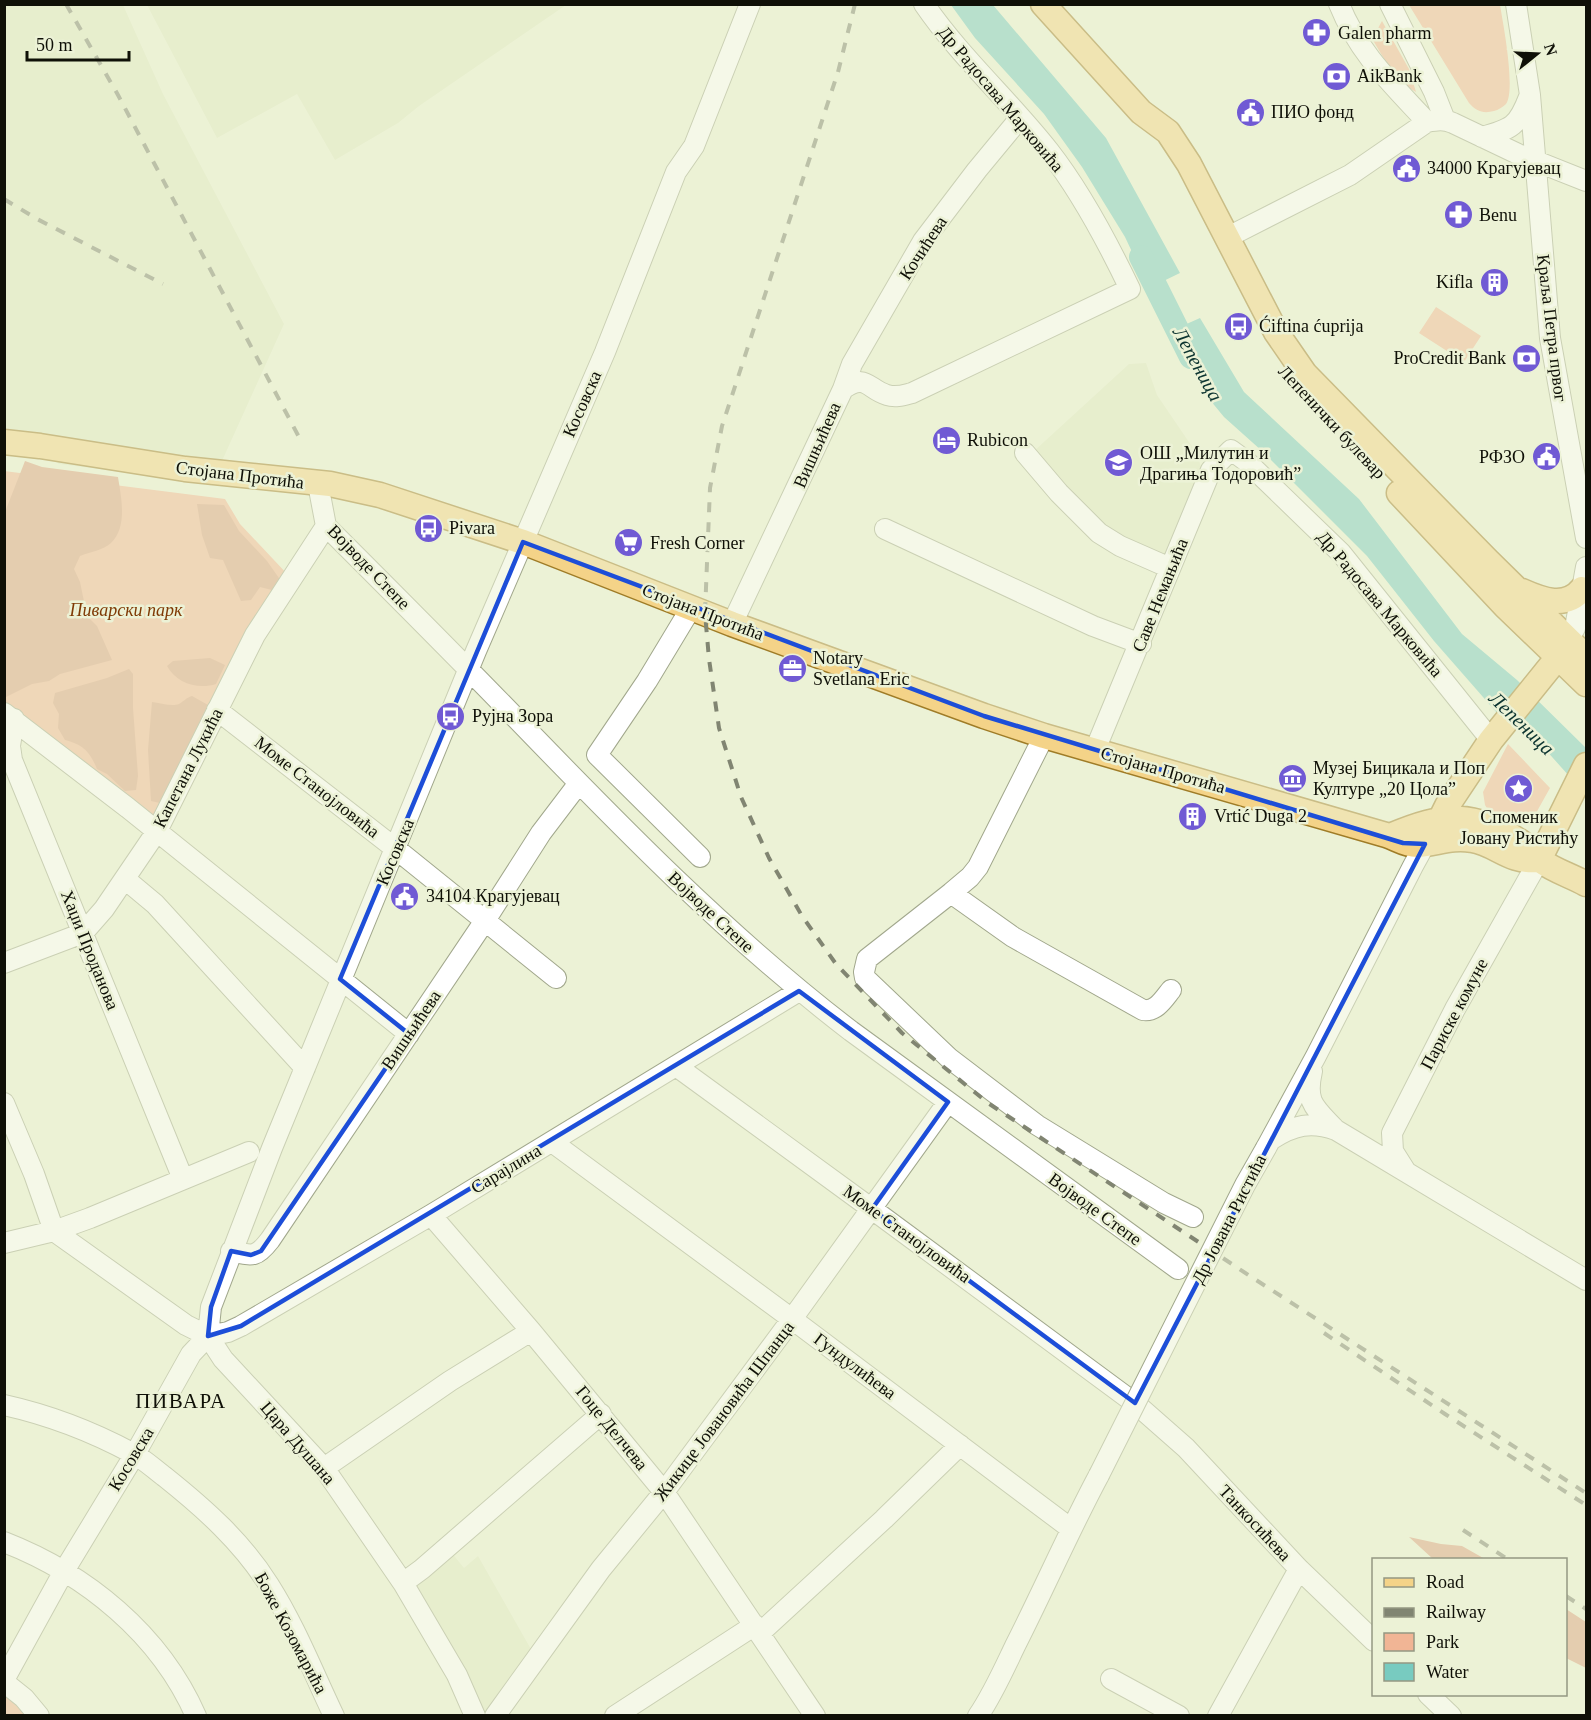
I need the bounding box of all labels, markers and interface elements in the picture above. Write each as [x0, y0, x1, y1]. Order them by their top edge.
pharmacy icon: Galen pharm [1301, 17, 1333, 49]
street label: Др Радосава Марковића [934, 22, 1068, 176]
place label: Galen pharm [1338, 23, 1431, 43]
scale bar [27, 24, 129, 62]
north arrow [1507, 24, 1567, 84]
text: 50 m [36, 35, 73, 55]
text: N [1541, 41, 1561, 58]
bank icon: AikBank [1320, 60, 1352, 92]
place label: AikBank [1357, 66, 1422, 86]
public building icon: ПИО фонд [1234, 96, 1266, 128]
place label: ПИО фонд [1271, 102, 1354, 122]
public building icon: 34000 Крагујевац [1390, 152, 1422, 184]
place label: 34000 Крагујевац [1427, 158, 1561, 178]
pharmacy icon: Benu [1442, 199, 1474, 231]
place label: Benu [1479, 205, 1517, 225]
street label: Кочићева [895, 213, 951, 283]
street label: Краља Петра првог [1533, 253, 1571, 403]
building icon: Kifla [1478, 266, 1510, 298]
place label: Kifla [1436, 272, 1473, 292]
bus stop icon: Ćiftina ćuprija [1222, 310, 1254, 342]
place label: Ćiftina ćuprija [1259, 315, 1363, 336]
water label: Лепеница [1167, 322, 1227, 405]
bank icon: ProCredit Bank [1511, 342, 1543, 374]
place label: ProCredit Bank [1394, 348, 1506, 368]
street label: Лепенички булевар [1274, 361, 1390, 483]
street label: Косовска [559, 368, 605, 440]
street label: Вишњићева [789, 399, 845, 491]
hotel icon: Rubicon [930, 424, 962, 456]
place label: Rubicon [967, 430, 1028, 450]
public building icon: РФЗО [1530, 441, 1562, 473]
place label: ОШ „Милутин и Драгиња Тодоровић” [1140, 443, 1301, 484]
school or university icon: ОШ „Милутин и Драгиња Тодоровић” [1103, 447, 1135, 479]
place label: РФЗО [1479, 447, 1525, 467]
street label: Стојана Протића [175, 457, 305, 493]
bus stop icon: Pivara [412, 512, 444, 544]
place label: Pivara [449, 518, 495, 538]
street label: Војводе Степе [324, 521, 414, 613]
supermarket icon: Fresh Corner [613, 527, 645, 559]
street label: Др Радосава Марковића [1313, 527, 1447, 681]
place label: Fresh Corner [650, 533, 744, 553]
street label: Саве Немањића [1128, 535, 1192, 655]
street label: Стојана Протића [639, 580, 767, 644]
park label: Пиварски парк [68, 600, 183, 620]
place label: Notary Svetlana Eric [813, 648, 909, 689]
office icon: Notary Svetlana Eric [776, 652, 808, 684]
water label: Лепеница [1484, 686, 1559, 760]
bus stop icon: Рујна Зора [435, 700, 467, 732]
street label: Капетана Лукића [149, 705, 227, 831]
place label: Рујна Зора [472, 706, 553, 726]
street label: Моме Станојловића [251, 732, 383, 842]
street label: Стојана Протића [1098, 743, 1228, 797]
place label: Музеј Бицикала и Поп Културе „20 Цола” [1313, 758, 1486, 799]
museum icon: Музеј Бицикала и Поп Културе „20 Цола” [1276, 762, 1308, 794]
place icon: Споменик Јовану Ристићу [1503, 772, 1535, 804]
building icon: Vrtić Duga 2 [1177, 800, 1209, 832]
place label: Vrtić Duga 2 [1214, 806, 1307, 826]
place label: Споменик Јовану Ристићу [1460, 807, 1578, 848]
street label: Косовска [372, 816, 418, 888]
street label: Војводе Степе [664, 867, 758, 957]
public building icon: 34104 Крагујевац [389, 880, 421, 912]
place label: 34104 Крагујевац [426, 886, 560, 906]
street label: Хаџи Проданова [57, 887, 123, 1013]
street label: Париске комуне [1416, 955, 1492, 1073]
street label: Вишњићева [377, 987, 445, 1073]
street label: Сарајлина [467, 1140, 545, 1198]
street label: Др Јована Ристића [1188, 1151, 1270, 1287]
street label: Војводе Степе [1045, 1169, 1145, 1249]
street label: Моме Станојловића [839, 1181, 975, 1287]
street label: Жикице Јовановића Шпанца [650, 1317, 798, 1505]
street label: Гундулићева [810, 1329, 900, 1403]
street label: Гоце Делчева [572, 1382, 652, 1474]
district label: ПИВАРА [135, 1389, 227, 1413]
street label: Цара Душана [257, 1397, 339, 1489]
street label: Косовска [104, 1424, 158, 1494]
street label: Танкосићева [1215, 1481, 1295, 1565]
legend [1372, 1558, 1567, 1696]
street label: Боже Козомарића [251, 1569, 331, 1697]
text: Road [1426, 1572, 1464, 1592]
text: Railway [1426, 1602, 1486, 1622]
text: Park [1426, 1632, 1459, 1652]
text: Water [1426, 1662, 1469, 1682]

